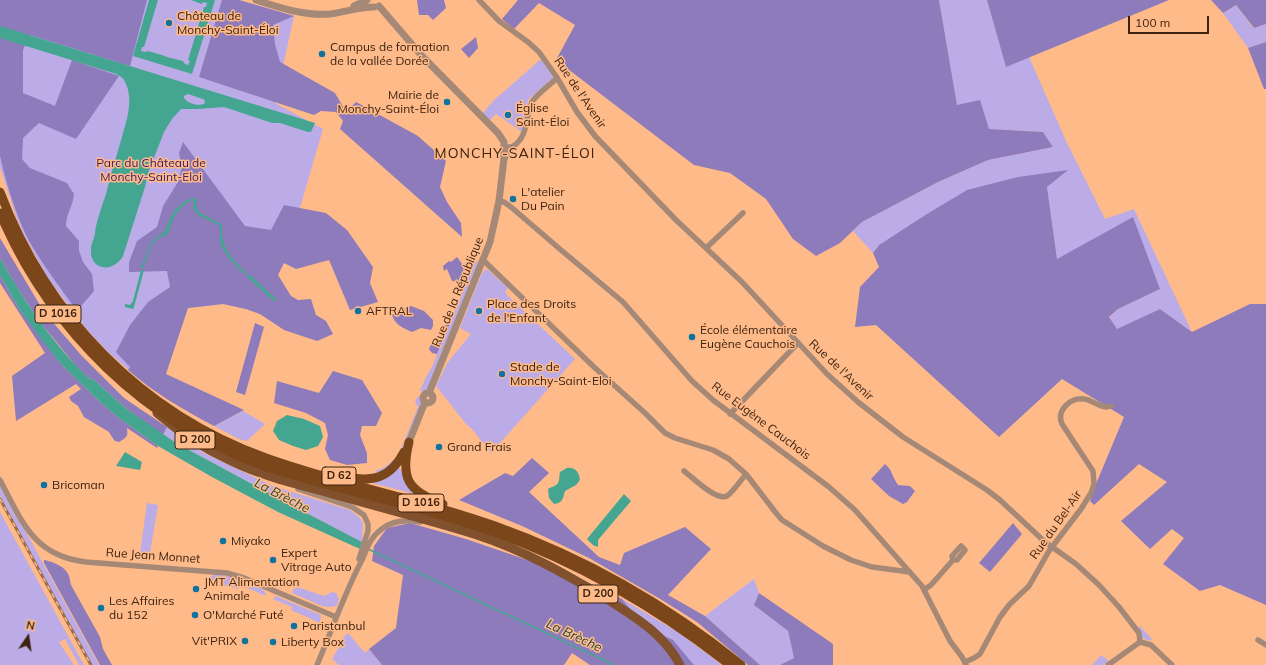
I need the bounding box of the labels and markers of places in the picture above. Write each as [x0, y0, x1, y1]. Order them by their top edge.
place label: Château de Monchy-Saint-Éloi [177, 9, 279, 37]
marker: Château de Monchy-Saint-Éloi [164, 18, 174, 28]
place label: Campus de formation de la vallée Dorée [330, 40, 450, 68]
marker: Campus de formation de la vallée Dorée [317, 49, 327, 59]
place label: Mairie de Monchy-Saint-Éloi [337, 88, 439, 116]
marker: Mairie de Monchy-Saint-Éloi [442, 97, 452, 107]
place label: Église Saint-Éloi [516, 101, 569, 129]
marker: Église Saint-Éloi [503, 110, 513, 120]
place label: L'atelier Du Pain [521, 185, 565, 213]
marker: L'atelier Du Pain [508, 194, 518, 204]
place label: Place des Droits de l'Enfant [487, 297, 576, 325]
place label: AFTRAL [366, 304, 412, 318]
marker: AFTRAL [353, 306, 363, 316]
marker: Place des Droits de l'Enfant [474, 306, 484, 316]
place label: École élémentaire Eugène Cauchois [700, 323, 797, 351]
marker: École élémentaire Eugène Cauchois [687, 332, 697, 342]
place label: Stade de Monchy-Saint-Eloi [510, 360, 612, 388]
marker: Stade de Monchy-Saint-Eloi [497, 369, 507, 379]
place label: Grand Frais [447, 440, 512, 454]
marker: Grand Frais [434, 442, 444, 452]
place label: Bricoman [52, 478, 105, 492]
marker: Bricoman [39, 480, 49, 490]
place label: Miyako [231, 534, 270, 548]
marker: Miyako [218, 536, 228, 546]
place label: Expert Vitrage Auto [281, 546, 352, 574]
marker: Expert Vitrage Auto [268, 555, 278, 565]
place label: JMT Alimentation Animale [204, 575, 300, 603]
marker: JMT Alimentation Animale [191, 584, 201, 594]
place label: Les Affaires du 152 [109, 594, 174, 622]
marker: Les Affaires du 152 [96, 603, 106, 613]
place label: O'Marché Futé [203, 608, 284, 622]
marker: O'Marché Futé [190, 610, 200, 620]
place label: Paristanbul [302, 619, 365, 633]
marker: Paristanbul [289, 621, 299, 631]
place label: Vit'PRIX [192, 634, 237, 648]
place label: Liberty Box [281, 635, 344, 649]
marker: Vit'PRIX [240, 636, 250, 646]
marker: Liberty Box [268, 637, 278, 647]

